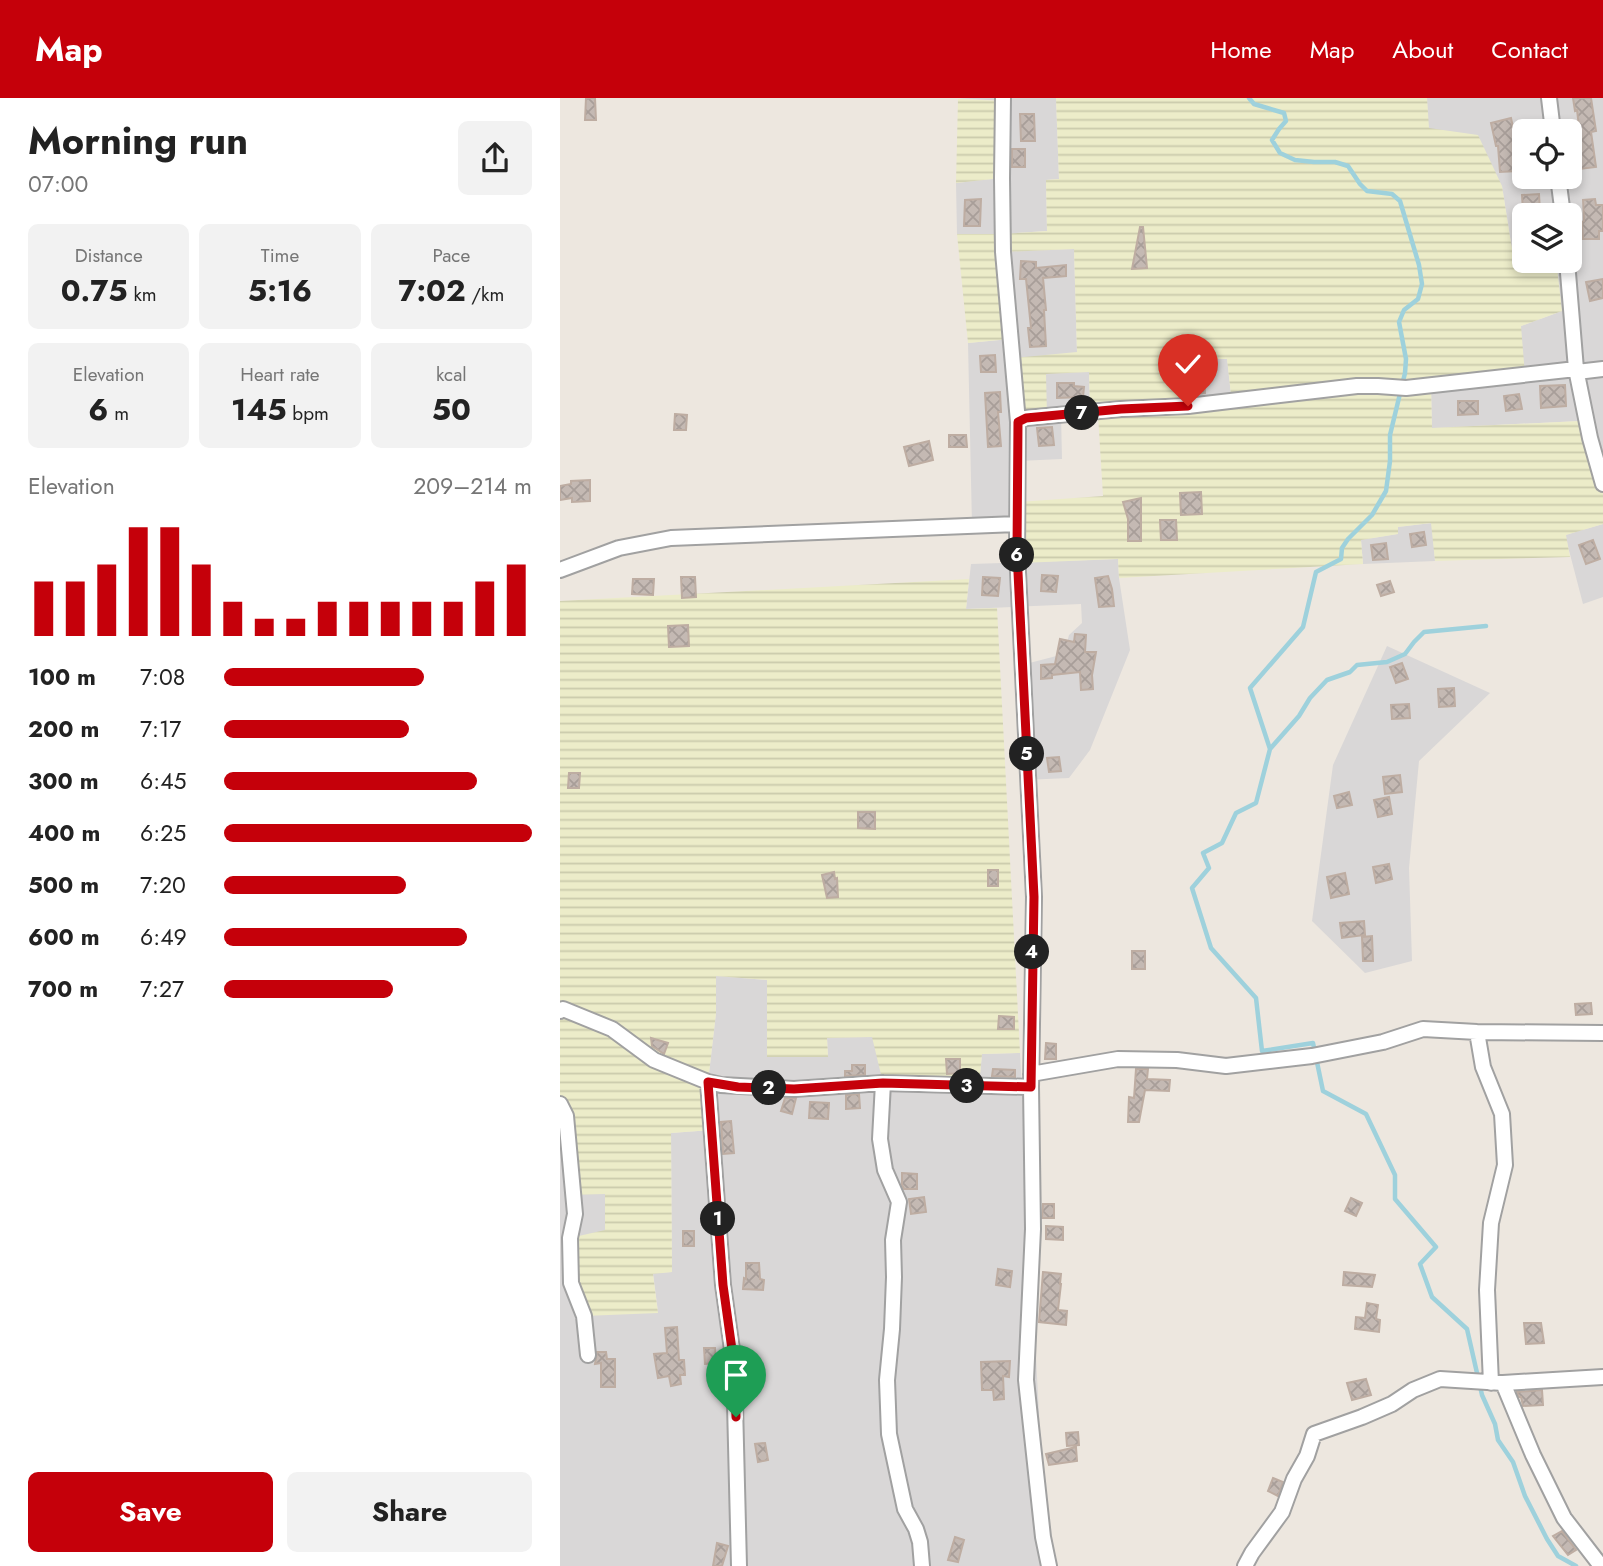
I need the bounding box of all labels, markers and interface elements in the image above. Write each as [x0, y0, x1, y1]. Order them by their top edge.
text: Map [35, 26, 103, 73]
text: Home [1210, 32, 1272, 67]
text: Map [1310, 32, 1354, 67]
text: About [1392, 32, 1453, 67]
text: Contact [1491, 32, 1568, 67]
text: Morning run [28, 113, 248, 168]
map controls [1512, 119, 1582, 273]
button: locate [1512, 119, 1582, 189]
button: share [458, 121, 532, 195]
text: 07:00 [28, 167, 88, 201]
button: layers [1512, 203, 1582, 273]
text: Distance [75, 242, 143, 269]
text: Time [261, 242, 299, 269]
text: Pace [432, 242, 470, 269]
text: 0.75 [61, 269, 128, 312]
text: 5:16 [248, 269, 312, 312]
text: 7:02 [398, 269, 466, 312]
text: km [128, 281, 157, 308]
text: /km [466, 281, 504, 308]
pin [1158, 334, 1218, 406]
icon: check [1169, 345, 1207, 383]
text: Elevation [73, 361, 145, 388]
text: Heart rate [240, 361, 320, 388]
text: kcal [436, 361, 467, 388]
text: 6 [88, 388, 108, 431]
text: 145 [231, 388, 287, 431]
text: 50 [432, 388, 471, 431]
pin: 7 [1064, 396, 1100, 430]
text: 7 [1076, 399, 1087, 426]
text: m [108, 400, 129, 427]
text: bpm [287, 400, 329, 427]
text: Elevation [28, 469, 115, 503]
text: 209–214 m [413, 469, 532, 503]
pin: 6 [1000, 538, 1035, 573]
text: 6 [1010, 541, 1023, 568]
text: 100 m [28, 660, 96, 694]
text: 7:08 [140, 660, 185, 694]
text: 200 m [28, 712, 99, 746]
text: 7:17 [140, 712, 181, 746]
pin: 5 [1009, 736, 1044, 772]
text: 5 [1020, 740, 1033, 767]
text: 300 m [28, 764, 99, 798]
text: 6:45 [140, 764, 187, 798]
text: 400 m [28, 816, 100, 850]
text: 6:25 [140, 816, 186, 850]
text: 500 m [28, 868, 99, 902]
text: 7:20 [140, 868, 186, 902]
text: 600 m [28, 920, 100, 954]
text: 6:49 [140, 920, 187, 954]
pin: 4 [1014, 934, 1050, 970]
text: 4 [1025, 938, 1038, 965]
text: 700 m [28, 972, 98, 1006]
text: 7:27 [140, 972, 184, 1006]
pin: 3 [950, 1068, 984, 1104]
pin: 2 [752, 1070, 787, 1105]
text: 3 [961, 1072, 972, 1099]
text: 2 [762, 1074, 775, 1101]
pin: 1 [700, 1202, 736, 1236]
text: 1 [713, 1205, 722, 1232]
pin [706, 1345, 766, 1417]
icon: arrive [717, 1356, 755, 1394]
button: Save [28, 1472, 273, 1552]
button: Share [287, 1472, 532, 1552]

